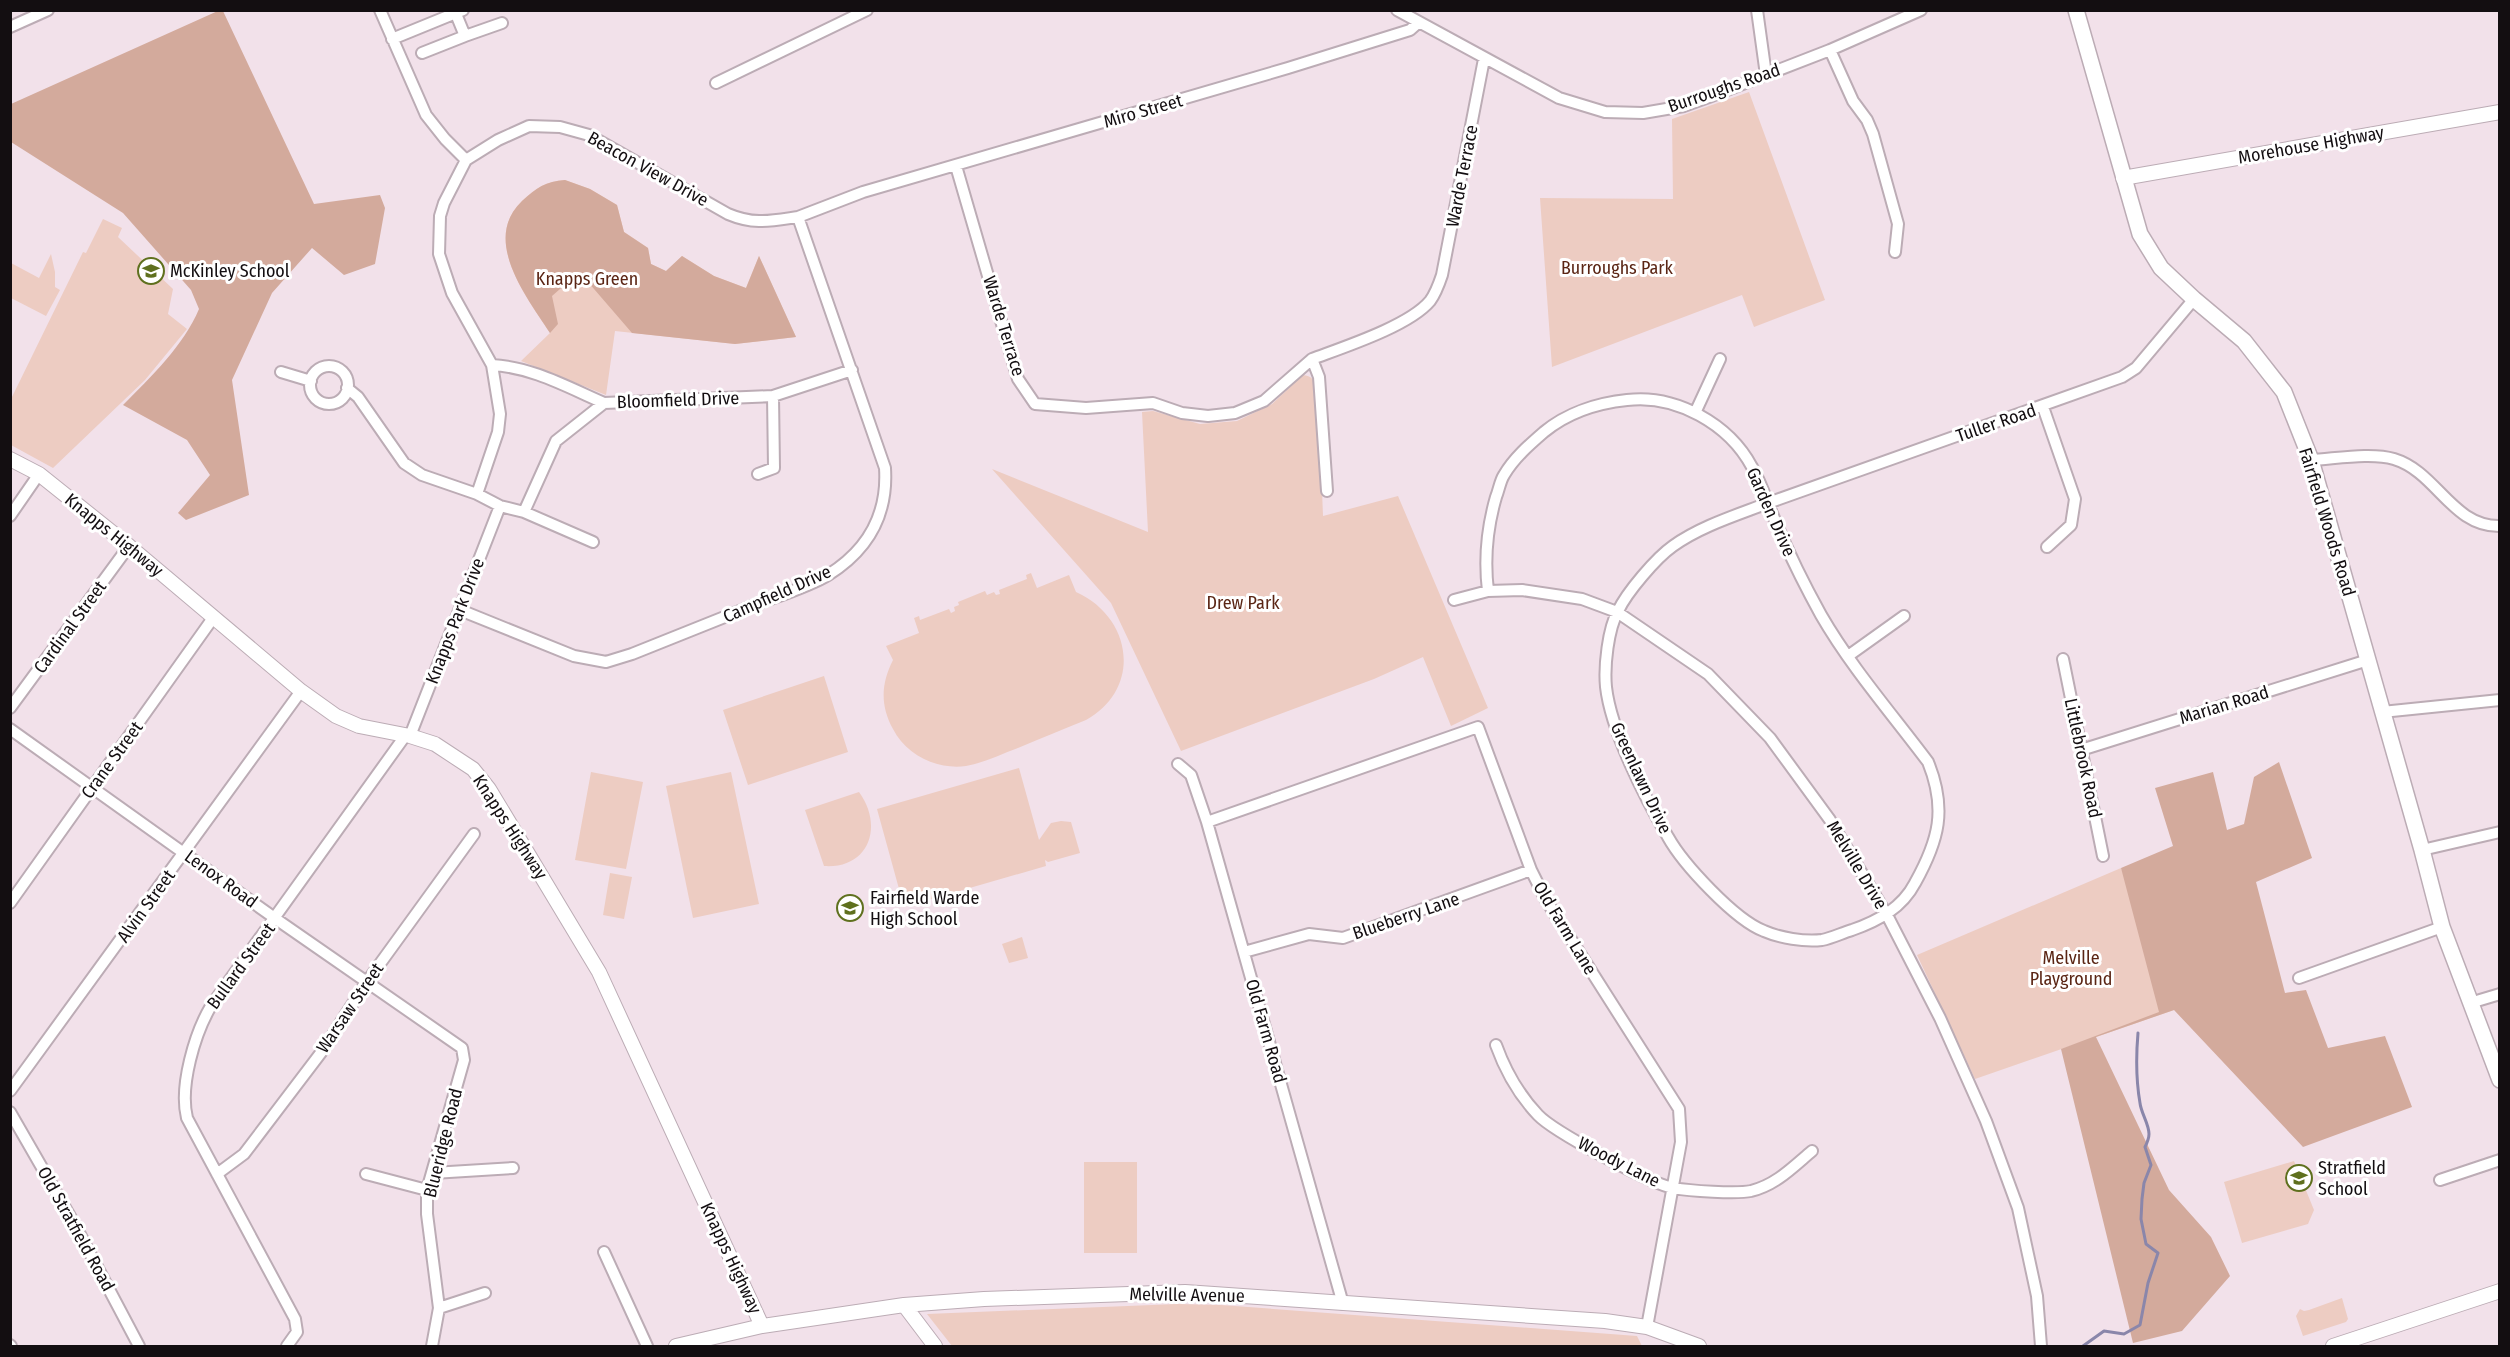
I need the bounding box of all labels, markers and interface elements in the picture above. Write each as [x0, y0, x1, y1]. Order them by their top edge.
street label: Burroughs Road [1665, 58, 1783, 118]
street label: Miro Street [1101, 89, 1185, 133]
street label: Morehouse Highway [2236, 121, 2386, 169]
street label: Warde Terrace [1441, 123, 1483, 229]
street label: Beacon View Drive [584, 127, 712, 211]
school or university icon: McKinley School [136, 256, 166, 286]
park label: Burroughs Park [1561, 257, 1674, 279]
place label: McKinley School [170, 260, 290, 282]
park label: Knapps Green [536, 268, 638, 290]
street label: Warde Terrace [978, 273, 1030, 379]
street label: Bloomfield Drive [617, 387, 740, 413]
street label: Tuller Road [1953, 399, 2039, 447]
street label: Fairfield Woods Road [2294, 445, 2360, 599]
street label: Garden Drive [1742, 464, 1800, 560]
street label: Knapps Highway [60, 489, 168, 581]
street label: Knapps Park Drive [421, 555, 489, 687]
street label: Campfield Drive [719, 560, 835, 628]
street label: Cardinal Street [29, 576, 111, 678]
park label: Drew Park [1206, 592, 1280, 614]
street label: Marian Road [2177, 681, 2271, 729]
street label: Littlebrook Road [2060, 696, 2106, 820]
street label: Crane Street [77, 717, 147, 803]
street label: Greenlawn Drive [1606, 719, 1676, 837]
street label: Knapps Highway [468, 771, 552, 883]
street label: Melville Drive [1822, 817, 1892, 913]
street label: Lenox Road [180, 845, 262, 913]
street label: Alvin Street [112, 865, 180, 947]
street label: Old Farm Lane [1529, 877, 1601, 979]
place label: Fairfield Warde High School [870, 887, 979, 930]
street label: Blueberry Lane [1350, 887, 1462, 945]
school or university icon: Fairfield Warde High School [835, 893, 865, 923]
street label: Bullard Street [202, 918, 280, 1013]
park label: Melville Playground [2030, 947, 2112, 990]
street label: Warsaw Street [312, 958, 388, 1057]
street label: Old Farm Road [1241, 976, 1291, 1086]
street label: Blueridge Road [419, 1086, 467, 1200]
street label: Woody Lane [1574, 1132, 1664, 1192]
place label: Stratfield School [2318, 1157, 2386, 1200]
street label: Old Stratfield Road [33, 1163, 119, 1295]
school or university icon: Stratfield School [2284, 1163, 2314, 1193]
street label: Knapps Highway [696, 1199, 766, 1317]
street label: Melville Avenue [1129, 1283, 1245, 1307]

